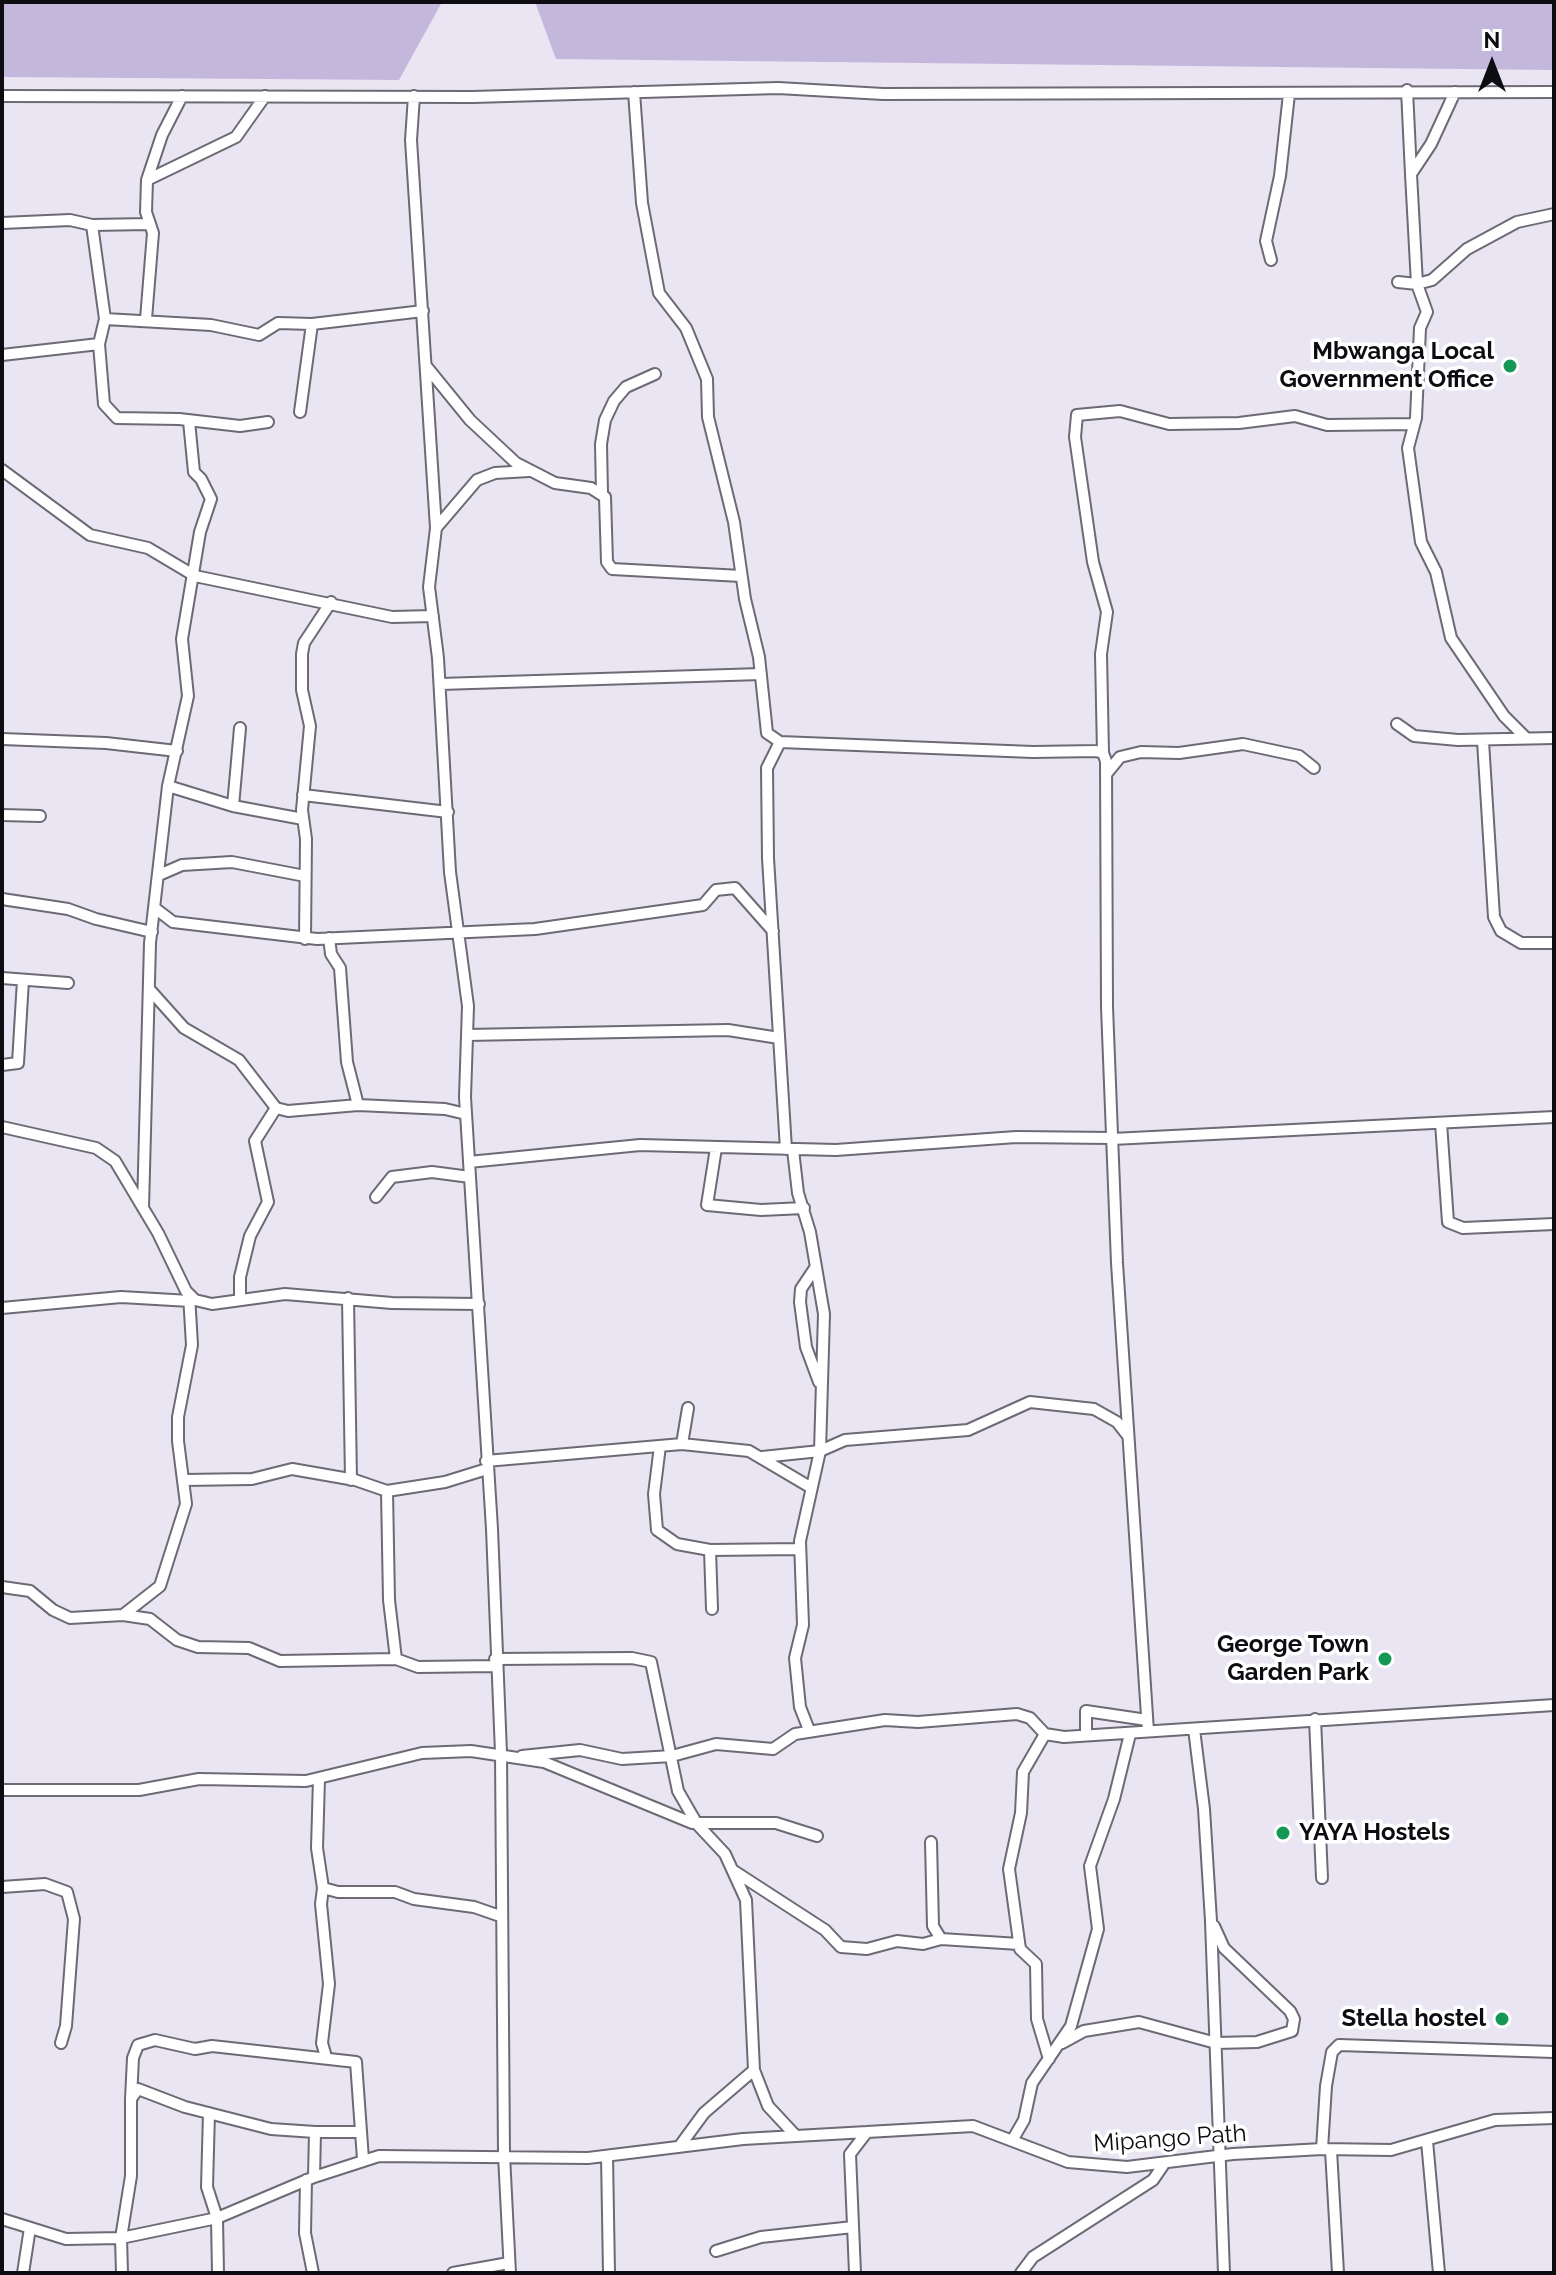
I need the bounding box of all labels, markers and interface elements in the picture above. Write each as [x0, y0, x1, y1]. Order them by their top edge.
north arrow [1452, 24, 1532, 104]
text: N [1484, 27, 1500, 53]
place label: Mbwanga Local Government Office [1280, 338, 1494, 394]
marker: Mbwanga Local Government Office [1501, 357, 1519, 375]
place label: George Town Garden Park [1217, 1631, 1369, 1687]
marker: George Town Garden Park [1376, 1650, 1394, 1668]
place label: YAYA Hostels [1299, 1819, 1450, 1847]
marker: YAYA Hostels [1274, 1824, 1292, 1842]
place label: Stella hostel [1342, 2005, 1486, 2033]
marker: Stella hostel [1493, 2010, 1511, 2028]
street label: Mipango Path [1093, 2119, 1247, 2159]

